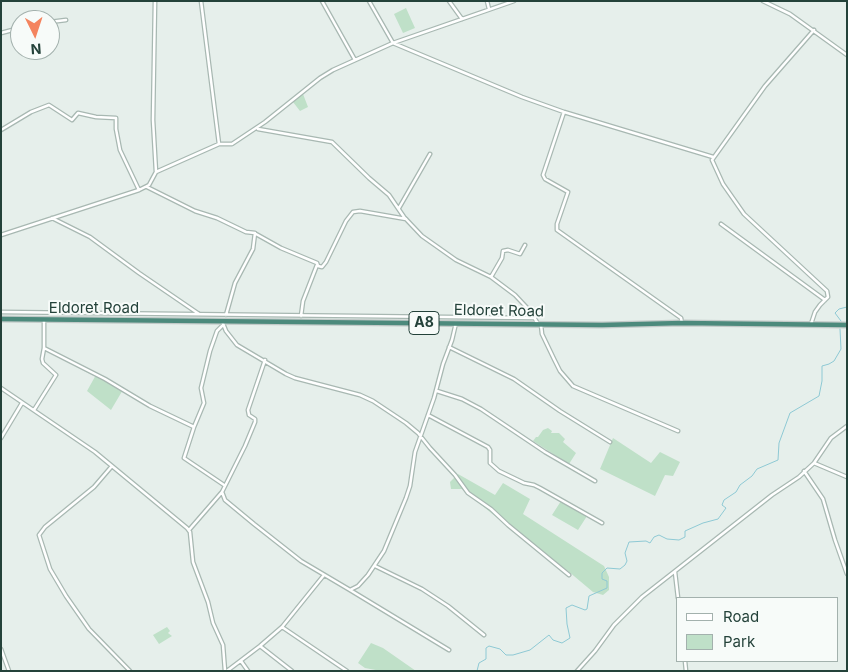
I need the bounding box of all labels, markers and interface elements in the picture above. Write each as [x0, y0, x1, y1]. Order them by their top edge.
north arrow [10, 10, 60, 60]
text: N [30, 41, 42, 58]
street label: Eldoret Road [49, 299, 139, 317]
street label: Eldoret Road [454, 301, 544, 321]
road number: A8 [409, 312, 439, 334]
legend [676, 597, 838, 662]
text: Road [723, 607, 759, 626]
text: Park [723, 632, 755, 651]

